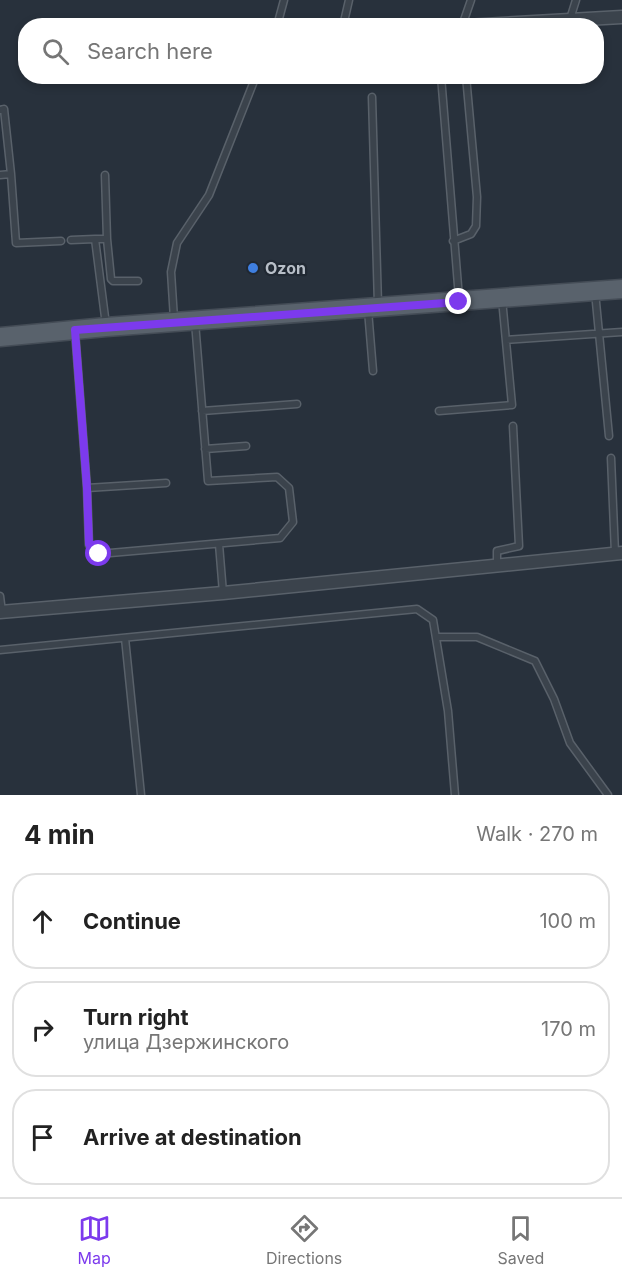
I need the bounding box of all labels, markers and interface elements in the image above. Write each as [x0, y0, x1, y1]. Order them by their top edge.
search box [18, 18, 604, 84]
icon: search [39, 35, 72, 68]
text: Search here [87, 38, 213, 64]
place label: Ozon [265, 258, 306, 278]
marker: Ozon [246, 261, 260, 275]
route end [445, 288, 471, 314]
route start [85, 540, 111, 566]
text: 4 min [24, 819, 95, 850]
text: Walk · 270 m [476, 822, 598, 846]
icon: ahead [26, 905, 59, 938]
text: Continue [83, 908, 181, 934]
text: 100 m [539, 909, 596, 933]
text: Turn right [83, 1004, 189, 1030]
icon: right [26, 1013, 59, 1046]
text: 170 m [541, 1017, 596, 1041]
text: улица Дзержинского [83, 1030, 289, 1054]
icon: arrive [26, 1121, 59, 1154]
text: Arrive at destination [83, 1124, 302, 1150]
tab: Map [78, 1212, 111, 1268]
tab: Directions [266, 1212, 342, 1268]
tab: Saved [498, 1212, 544, 1268]

